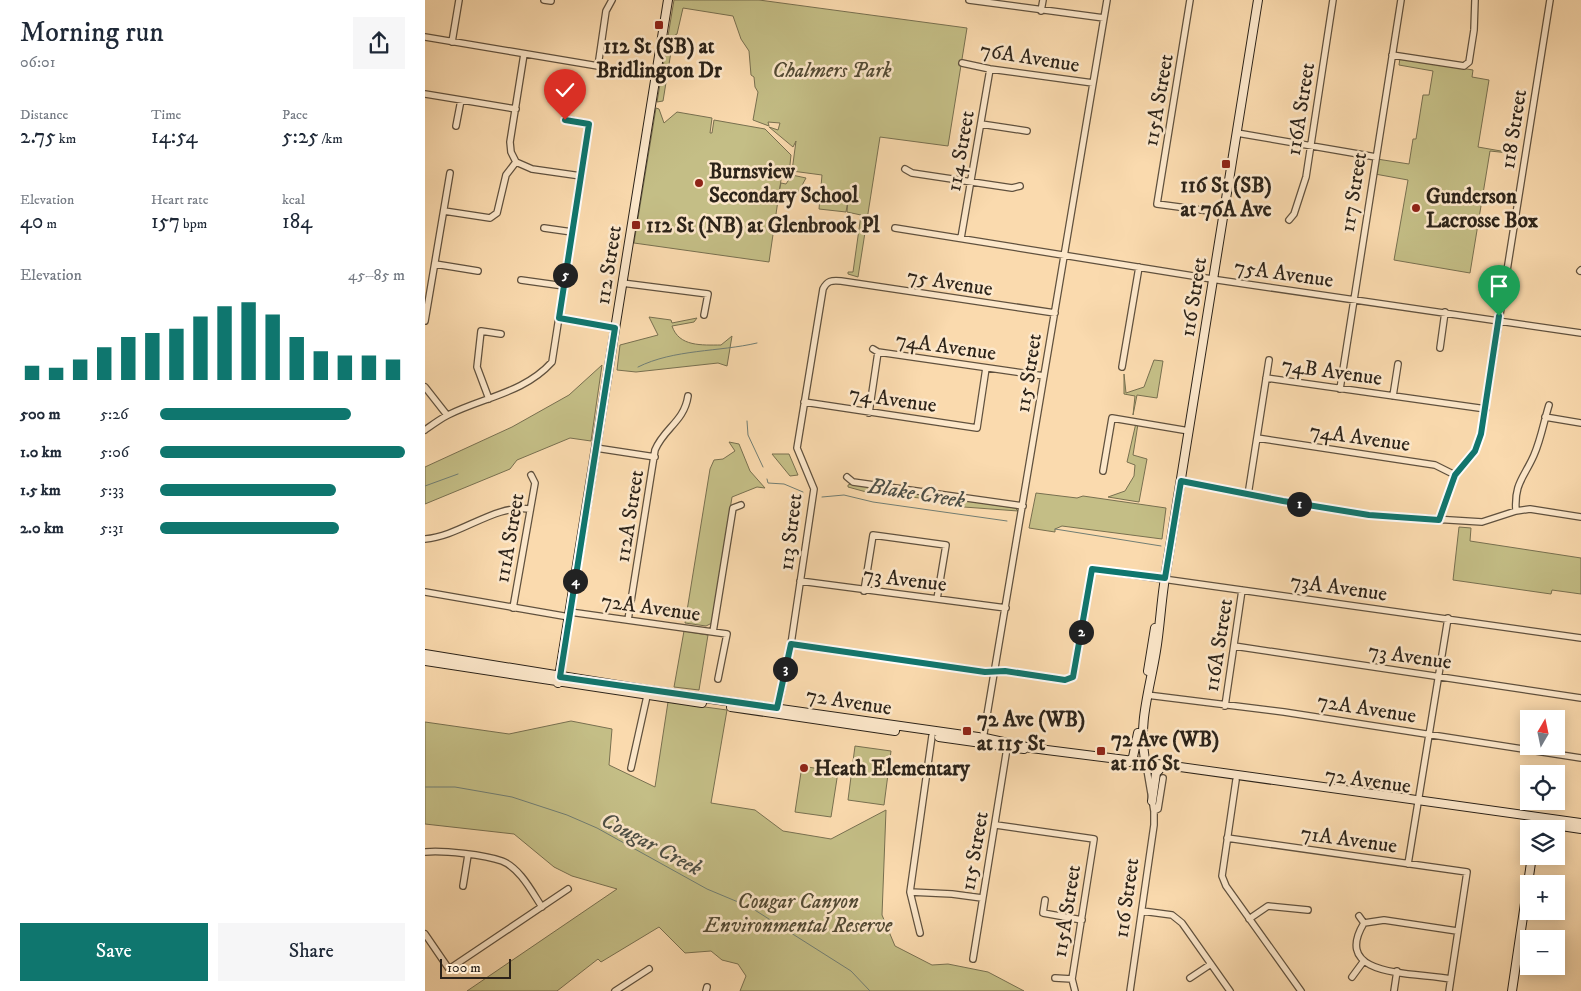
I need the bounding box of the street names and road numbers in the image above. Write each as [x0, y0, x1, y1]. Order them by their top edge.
street label: 76A Avenue [978, 37, 1082, 79]
street label: 115A Street [1138, 52, 1180, 148]
street label: 116A Street [1281, 61, 1321, 158]
street label: 118 Street [1495, 87, 1533, 171]
street label: 114 Street [941, 108, 981, 194]
street label: 117 Street [1335, 150, 1373, 234]
street label: 112 Street [590, 223, 628, 307]
street label: 75A Avenue [1233, 254, 1335, 294]
street label: 116 Street [1175, 255, 1213, 339]
street label: 75 Avenue [905, 263, 995, 303]
street label: 74A Avenue [894, 327, 998, 367]
street label: 115 Street [1010, 331, 1048, 415]
street label: 74B Avenue [1280, 352, 1384, 392]
street label: 74 Avenue [848, 381, 938, 419]
street label: 74A Avenue [1308, 418, 1412, 458]
street label: 112A Street [610, 468, 650, 564]
street label: 111A Street [489, 491, 531, 585]
street label: 113 Street [773, 492, 809, 572]
street label: 73 Avenue [862, 562, 948, 598]
street label: 73A Avenue [1289, 568, 1389, 608]
street label: 72A Avenue [600, 588, 702, 628]
street label: 116A Street [1199, 597, 1239, 694]
street label: 73 Avenue [1366, 638, 1454, 676]
street label: 72 Avenue [804, 682, 894, 722]
street label: 72A Avenue [1316, 688, 1418, 730]
street label: 72 Avenue [1323, 762, 1413, 800]
street label: 115 Street [955, 809, 995, 893]
street label: 71A Avenue [1299, 820, 1399, 860]
street label: 116 Street [1109, 856, 1145, 940]
street label: 115A Street [1047, 863, 1087, 959]

